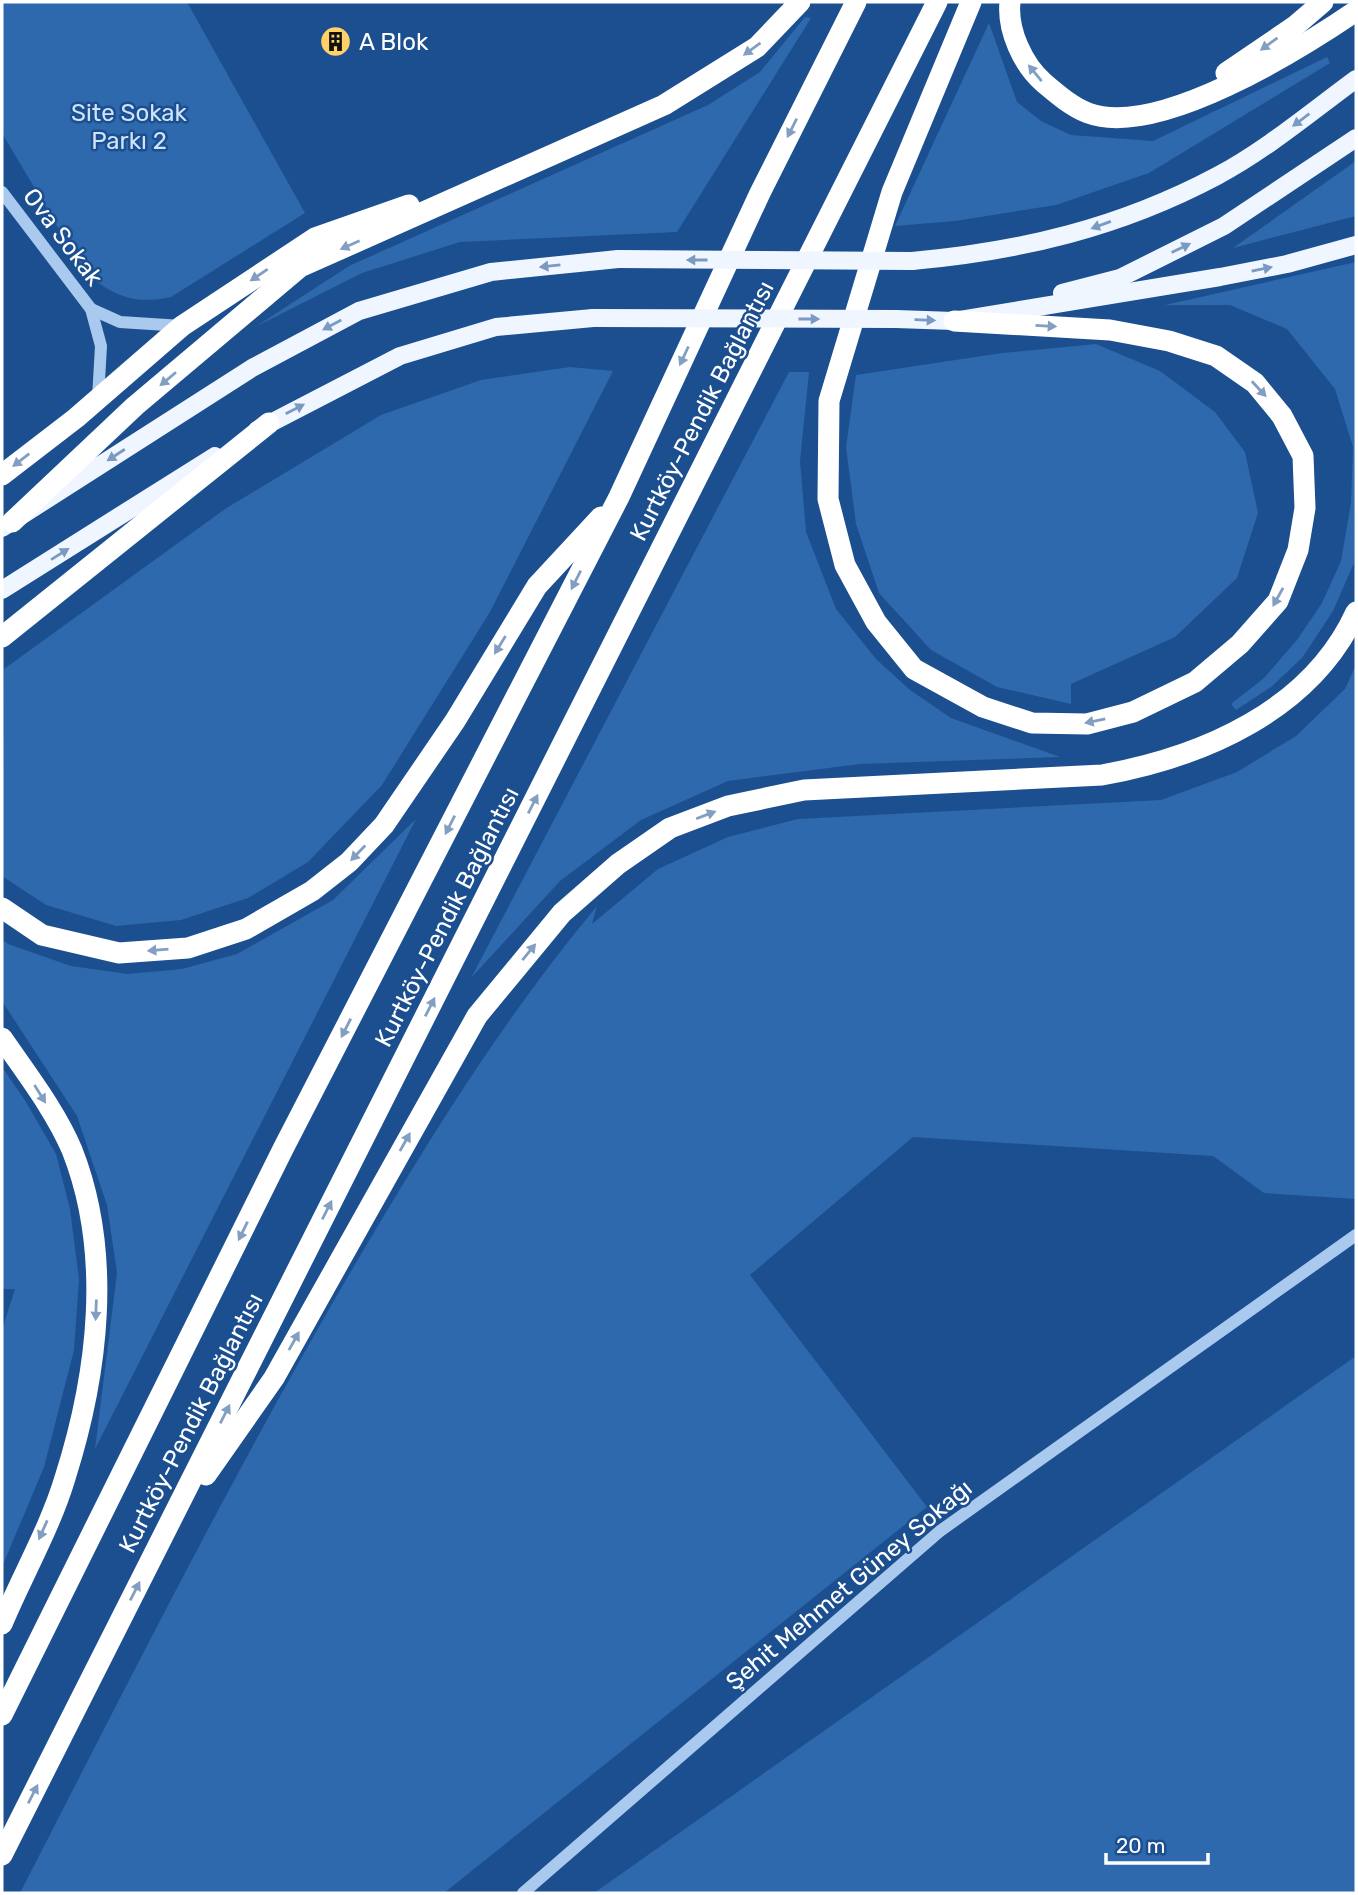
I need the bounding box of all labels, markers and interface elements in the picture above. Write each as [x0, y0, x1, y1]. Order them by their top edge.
building icon: A Blok [319, 25, 353, 59]
place label: A Blok [359, 28, 429, 56]
one-way arrow [1260, 37, 1278, 51]
one-way arrow [743, 42, 761, 56]
one-way arrow [1028, 64, 1043, 82]
park label: Site Sokak Parkı 2 [71, 99, 188, 155]
one-way arrow [1292, 113, 1311, 127]
one-way arrow [787, 119, 799, 139]
street label: Ova Sokak [17, 183, 109, 292]
one-way arrow [1091, 220, 1112, 231]
one-way arrow [339, 240, 360, 251]
one-way arrow [1171, 242, 1191, 253]
one-way arrow [686, 254, 708, 266]
one-way arrow [539, 261, 561, 272]
one-way arrow [1251, 263, 1273, 274]
one-way arrow [249, 268, 268, 281]
street label: Kurtköy-Pendik Bağlantısı [624, 276, 780, 546]
one-way arrow [798, 313, 820, 325]
one-way arrow [914, 315, 936, 326]
one-way arrow [322, 319, 342, 331]
one-way arrow [1035, 321, 1057, 332]
one-way arrow [678, 346, 690, 366]
one-way arrow [159, 371, 177, 387]
one-way arrow [1250, 380, 1266, 397]
one-way arrow [285, 404, 305, 415]
one-way arrow [107, 448, 126, 461]
one-way arrow [13, 452, 31, 467]
one-way arrow [50, 547, 69, 560]
one-way arrow [571, 570, 582, 590]
one-way arrow [1272, 588, 1284, 607]
one-way arrow [494, 636, 507, 655]
one-way arrow [1084, 716, 1106, 727]
street label: Kurtköy-Pendik Bağlantısı [369, 782, 525, 1052]
one-way arrow [526, 794, 538, 814]
one-way arrow [696, 809, 717, 820]
one-way arrow [444, 816, 456, 836]
one-way arrow [351, 844, 367, 861]
one-way arrow [521, 944, 536, 961]
one-way arrow [146, 945, 168, 956]
one-way arrow [424, 997, 436, 1017]
one-way arrow [340, 1018, 351, 1038]
one-way arrow [34, 1084, 47, 1104]
one-way arrow [399, 1133, 411, 1152]
one-way arrow [321, 1200, 333, 1220]
one-way arrow [237, 1221, 248, 1241]
street label: Kurtköy-Pendik Bağlantısı [113, 1288, 269, 1558]
one-way arrow [90, 1299, 102, 1321]
one-way arrow [288, 1331, 300, 1351]
one-way arrow [218, 1403, 230, 1423]
street label: Şehit Mehmet Güney Sokağı [720, 1474, 978, 1696]
one-way arrow [37, 1520, 49, 1540]
one-way arrow [130, 1581, 141, 1601]
one-way arrow [27, 1784, 38, 1804]
scale bar [1106, 1822, 1208, 1866]
text: 20 m [1116, 1833, 1165, 1858]

